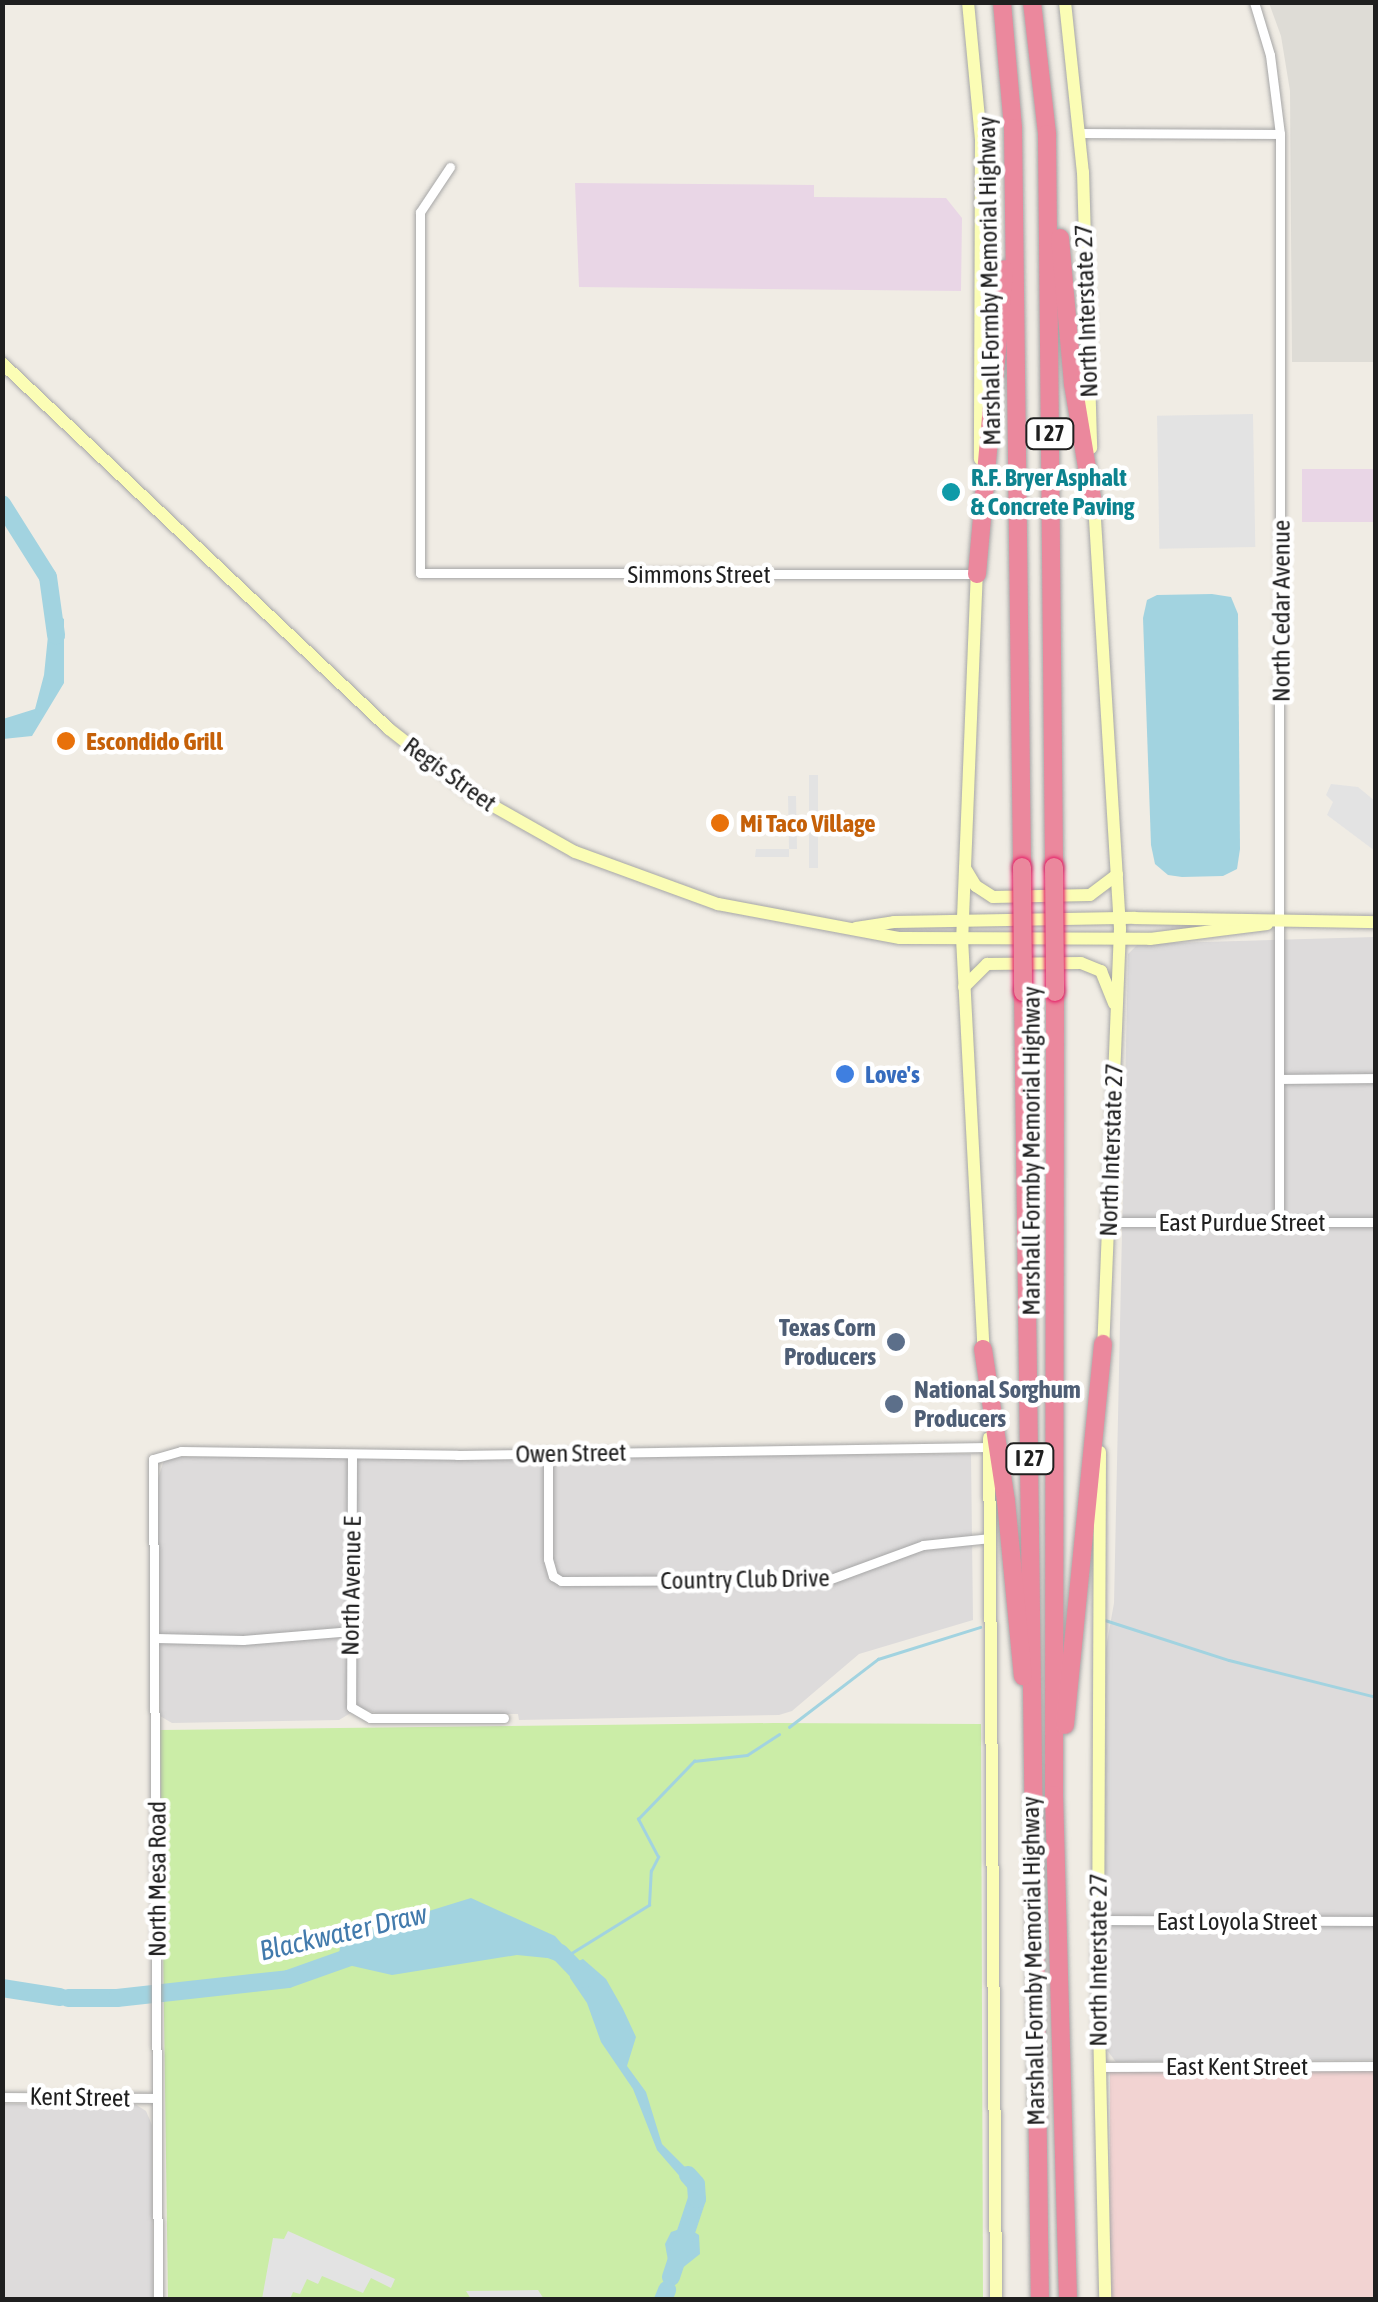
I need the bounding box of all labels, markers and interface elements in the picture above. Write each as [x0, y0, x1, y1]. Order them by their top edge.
street label: Marshall Formby Memorial Highway [971, 116, 1007, 446]
street label: North Interstate 27 [1068, 224, 1104, 398]
road number: I 27 [1025, 417, 1075, 451]
place label: R.F. Bryer Asphalt & Concrete Paving [971, 463, 1135, 522]
marker: R.F. Bryer Asphalt & Concrete Paving [940, 481, 962, 503]
street label: North Cedar Avenue [1266, 520, 1296, 702]
street label: Simmons Street [627, 559, 771, 589]
place label: Escondido Grill [86, 726, 223, 756]
marker: Escondido Grill [55, 730, 77, 752]
street label: Regis Street [398, 730, 502, 818]
place label: Mi Taco Village [740, 808, 876, 838]
marker: Mi Taco Village [709, 812, 731, 834]
street label: Marshall Formby Memorial Highway [1016, 986, 1046, 1316]
place label: Love's [865, 1059, 920, 1089]
marker: Love's [834, 1063, 856, 1085]
street label: North Interstate 27 [1093, 1063, 1129, 1237]
street label: East Purdue Street [1159, 1207, 1325, 1237]
place label: Texas Corn Producers [779, 1313, 876, 1372]
marker: Texas Corn Producers [885, 1331, 907, 1353]
place label: National Sorghum Producers [914, 1375, 1081, 1434]
marker: National Sorghum Producers [883, 1393, 905, 1415]
street label: Owen Street [515, 1437, 627, 1469]
road number: I 27 [1005, 1442, 1055, 1476]
street label: North Avenue E [335, 1516, 367, 1656]
street label: Country Club Drive [660, 1563, 830, 1595]
street label: Marshall Formby Memorial Highway [1015, 1796, 1051, 2126]
street label: North Mesa Road [142, 1801, 172, 1957]
street label: North Interstate 27 [1083, 1873, 1113, 2047]
water label: Blackwater Draw [256, 1896, 430, 1968]
street label: East Loyola Street [1156, 1906, 1318, 1936]
street label: East Kent Street [1166, 2051, 1308, 2081]
street label: Kent Street [29, 2081, 131, 2113]

